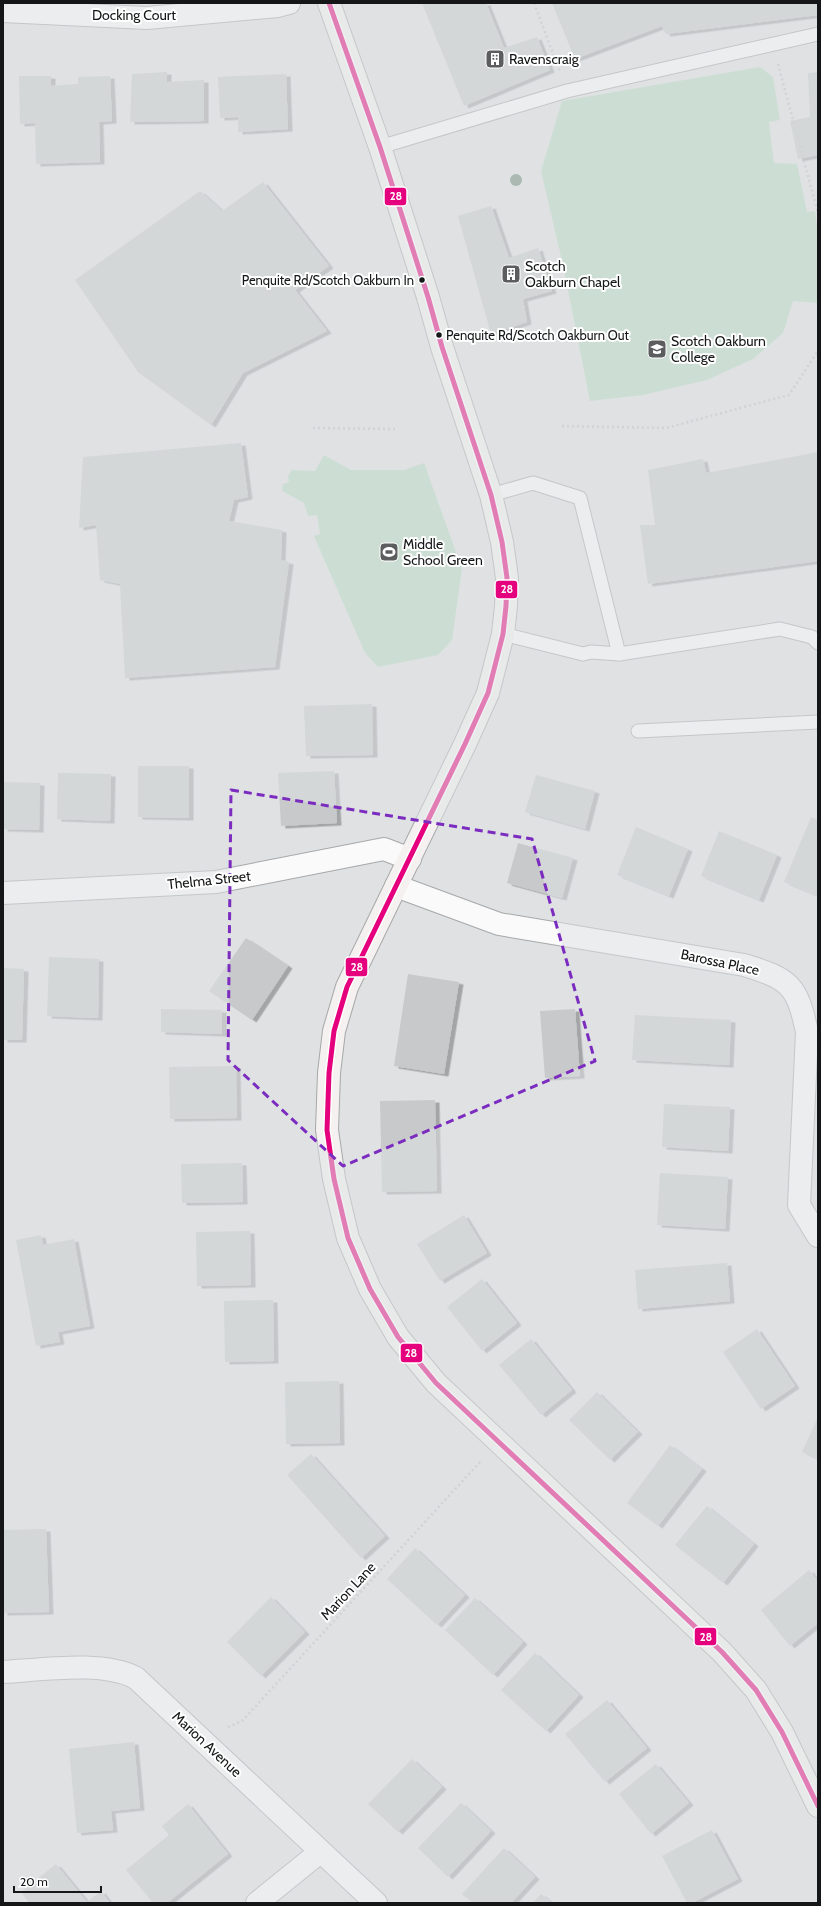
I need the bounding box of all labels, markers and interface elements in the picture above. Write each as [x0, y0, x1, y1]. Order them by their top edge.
street label: Docking Court [92, 6, 176, 24]
building icon: Ravenscraig [484, 48, 506, 70]
place label: Ravenscraig [509, 50, 580, 68]
line badge: 28 [384, 187, 407, 206]
text: 28 [390, 189, 403, 203]
place label: Scotch Oakburn Chapel [525, 257, 621, 291]
building icon: Scotch Oakburn Chapel [500, 263, 522, 285]
place label: Penquite Rd/Scotch Oakburn In [242, 272, 414, 288]
marker: Penquite Rd/Scotch Oakburn In [417, 275, 427, 285]
place label: Penquite Rd/Scotch Oakburn Out [446, 327, 630, 343]
marker: Penquite Rd/Scotch Oakburn Out [434, 330, 444, 340]
place label: Scotch Oakburn College [671, 332, 766, 366]
school or university icon: Scotch Oakburn College [646, 338, 668, 360]
place label: Middle School Green [403, 535, 483, 569]
sports icon: Middle School Green [378, 541, 400, 563]
line badge: 28 [495, 580, 518, 599]
text: 28 [501, 582, 514, 596]
street label: Thelma Street [166, 867, 252, 893]
street label: Barossa Place [679, 945, 761, 979]
line badge: 28 [345, 957, 368, 977]
text: 28 [351, 960, 364, 974]
line badge: 28 [400, 1343, 423, 1363]
text: 28 [405, 1346, 418, 1360]
street label: Marion Lane [317, 1558, 379, 1624]
line badge: 28 [694, 1627, 717, 1646]
text: 28 [700, 1630, 713, 1644]
street label: Marion Avenue [169, 1707, 245, 1781]
scale bar [14, 1868, 101, 1894]
text: 20 m [20, 1874, 48, 1889]

